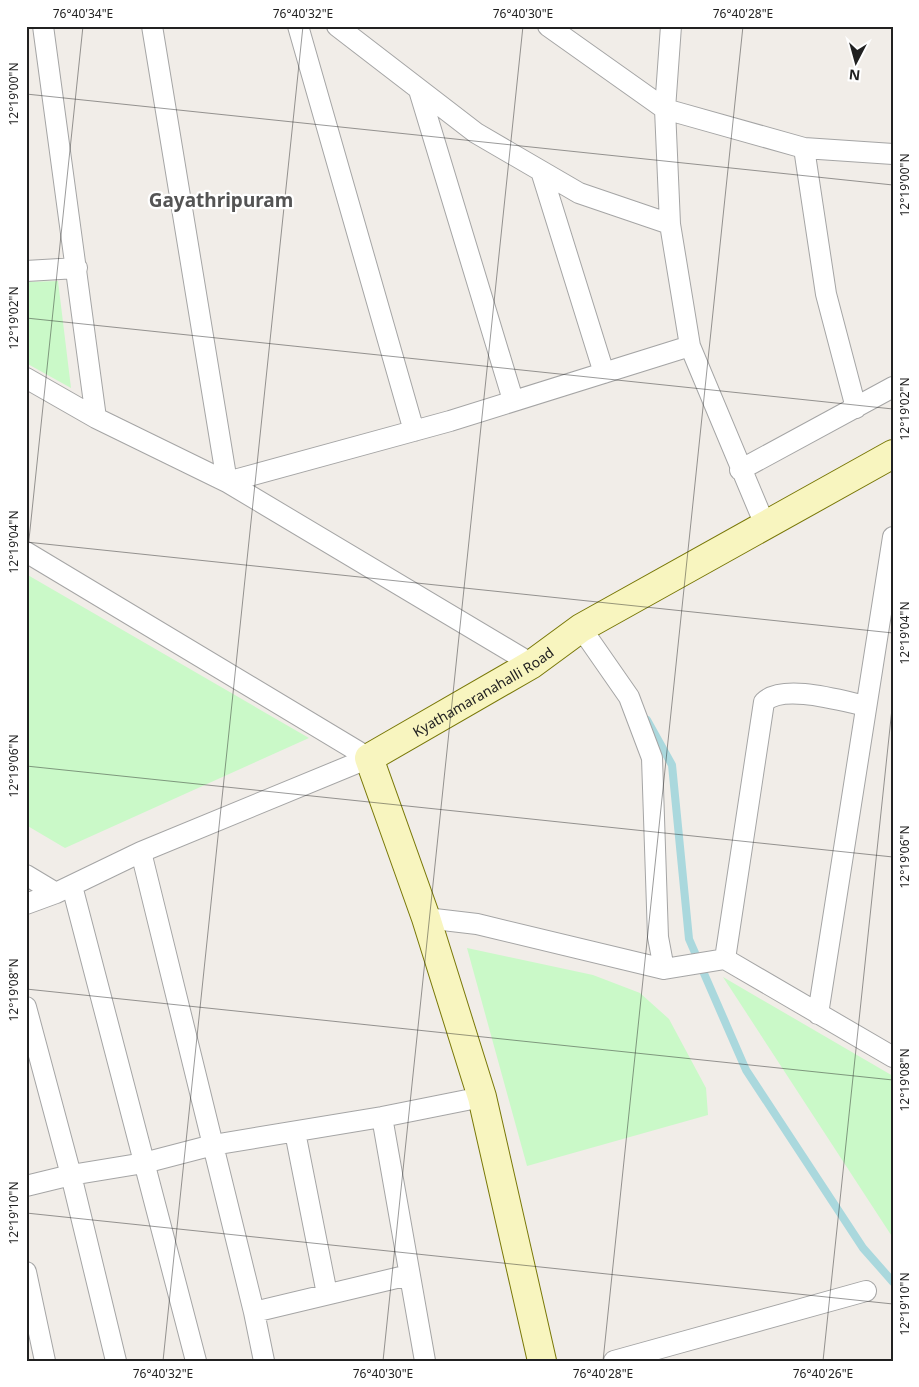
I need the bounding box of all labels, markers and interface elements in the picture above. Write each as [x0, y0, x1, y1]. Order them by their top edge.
text: 76°40'34"E [53, 5, 113, 22]
text: 76°40'32"E [273, 5, 333, 22]
text: 76°40'30"E [493, 5, 553, 22]
text: 76°40'28"E [713, 5, 773, 22]
north arrow [832, 38, 882, 88]
text: 12°19'00"N [5, 62, 22, 126]
text: N [848, 65, 861, 85]
text: 12°19'00"N [896, 153, 913, 217]
district label: Gayathripuram [149, 187, 293, 213]
text: 12°19'02"N [5, 286, 22, 350]
text: 12°19'02"N [896, 377, 913, 441]
text: 12°19'04"N [5, 510, 22, 574]
text: 12°19'04"N [896, 601, 913, 665]
street label: Kyathamaranahalli Road [409, 642, 557, 741]
text: 12°19'06"N [5, 734, 22, 798]
text: 12°19'06"N [896, 825, 913, 889]
text: 12°19'08"N [5, 958, 22, 1022]
text: 12°19'08"N [896, 1048, 913, 1112]
text: 12°19'10"N [5, 1181, 22, 1245]
text: 12°19'10"N [896, 1272, 913, 1336]
text: 76°40'32"E [133, 1365, 193, 1382]
text: 76°40'30"E [353, 1365, 413, 1382]
text: 76°40'28"E [573, 1365, 633, 1382]
text: 76°40'26"E [793, 1365, 853, 1382]

